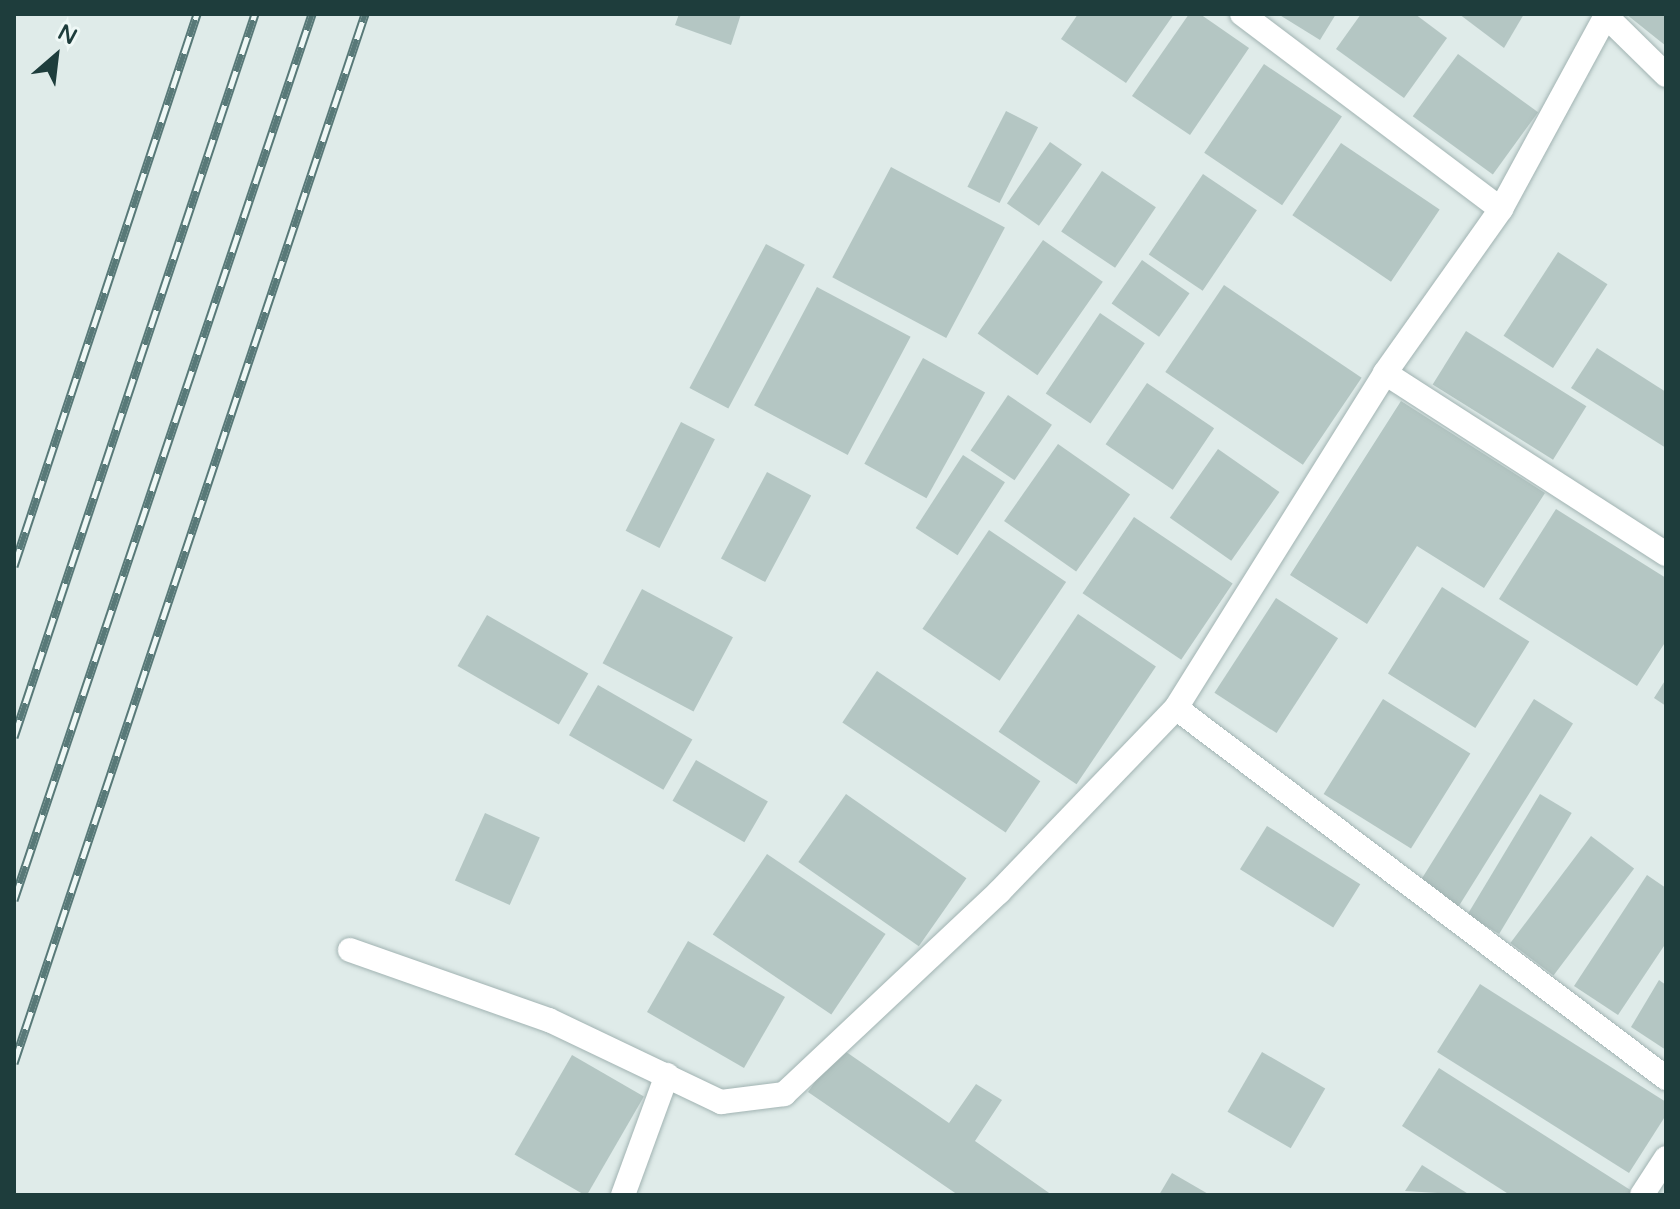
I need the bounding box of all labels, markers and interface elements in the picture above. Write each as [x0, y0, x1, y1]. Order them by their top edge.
north arrow [16, 16, 96, 96]
text: N [53, 19, 81, 50]

